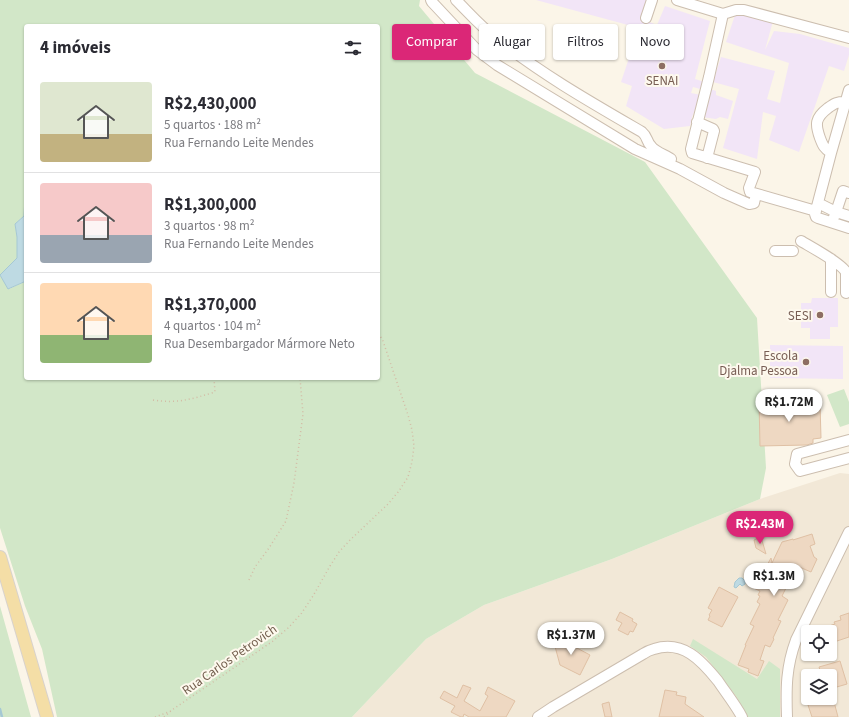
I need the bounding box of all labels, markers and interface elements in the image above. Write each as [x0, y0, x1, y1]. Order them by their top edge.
chip: Comprar [392, 24, 471, 60]
chip: Alugar [479, 24, 545, 60]
chip: Filtros [553, 24, 618, 60]
chip: Novo [626, 24, 684, 60]
text: 4 imóveis [40, 36, 111, 60]
icon: filters [342, 37, 364, 59]
marker: SENAI [657, 61, 667, 71]
place label: SENAI [646, 72, 678, 90]
text: R$2,430,000 [164, 92, 256, 116]
icon: home [72, 98, 120, 146]
text: 5 quartos · 188 m² [164, 116, 261, 134]
text: Rua Fernando Leite Mendes [164, 134, 314, 152]
text: R$1,300,000 [164, 193, 256, 217]
icon: home [72, 199, 120, 247]
text: 3 quartos · 98 m² [164, 217, 255, 235]
text: Rua Fernando Leite Mendes [164, 235, 314, 253]
text: R$1,370,000 [164, 293, 256, 317]
icon: home [72, 299, 120, 347]
place label: SESI [788, 307, 812, 325]
marker: SESI [815, 310, 825, 320]
text: 4 quartos · 104 m² [164, 317, 261, 335]
text: Rua Desembargador Mármore Neto [164, 335, 355, 353]
place label: Escola Djalma Pessoa [719, 347, 798, 380]
marker: Escola Djalma Pessoa [801, 357, 811, 367]
pin: R$1.72M [752, 389, 826, 423]
text: R$1.72M [764, 393, 814, 411]
pin: R$2.43M [723, 511, 797, 545]
text: R$2.43M [735, 515, 785, 533]
pin: R$1.3M [741, 563, 807, 597]
text: R$1.3M [753, 567, 795, 585]
street label: Rua Carlos Petrovich [179, 620, 281, 699]
pin: R$1.37M [534, 622, 608, 656]
map controls [801, 625, 837, 705]
button: locate [801, 625, 837, 661]
text: R$1.37M [546, 626, 596, 644]
button: layers [801, 669, 837, 705]

